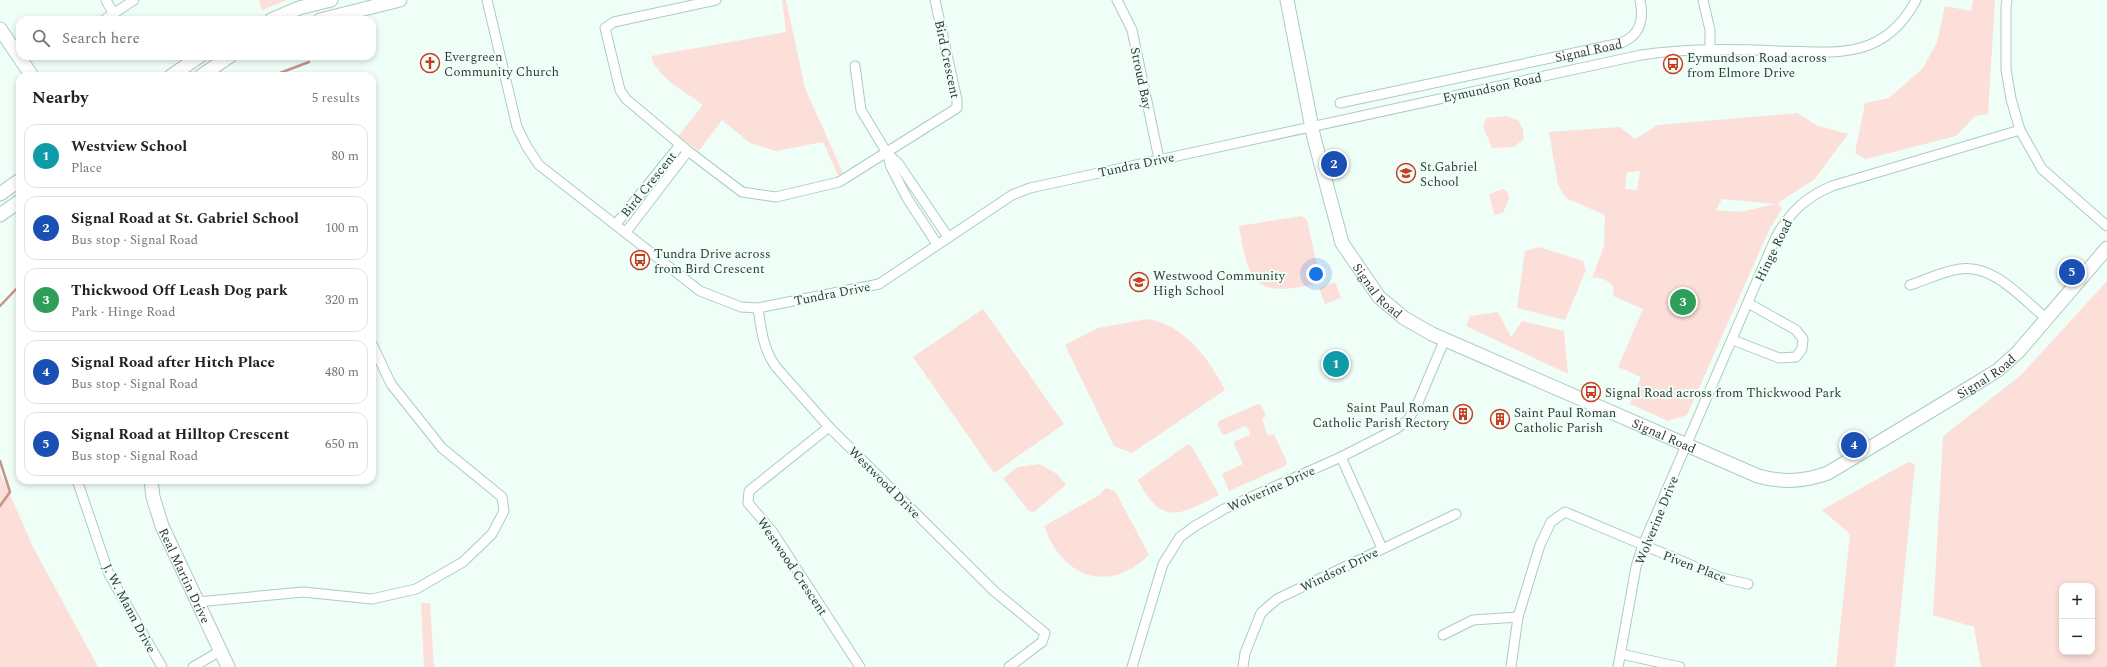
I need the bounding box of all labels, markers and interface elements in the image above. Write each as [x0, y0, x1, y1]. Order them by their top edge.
search box [16, 16, 376, 60]
street label: Bird Crescent [929, 18, 965, 101]
icon: search [30, 27, 52, 49]
text: Search here [62, 27, 140, 50]
street label: Signal Road [1553, 34, 1624, 68]
street label: Stroud Bay [1125, 45, 1157, 112]
place label: Evergreen Community Church [444, 47, 559, 82]
place label: Eymundson Road across from Elmore Drive [1687, 48, 1827, 83]
church icon: Evergreen Community Church [419, 52, 441, 74]
bus stop icon: Eymundson Road across from Elmore Drive [1662, 53, 1684, 75]
street label: Eymundson Road [1441, 68, 1544, 108]
text: Nearby [32, 85, 88, 111]
text: 5 results [312, 88, 360, 108]
text: Westview School [71, 135, 187, 158]
text: 1 [42, 146, 50, 166]
text: 80 m [332, 146, 359, 166]
street label: Bird Crescent [616, 147, 682, 222]
street label: Tundra Drive [1096, 147, 1176, 183]
pin: 2 [1321, 149, 1347, 179]
place label: St.Gabriel School [1420, 157, 1478, 192]
text: Place [71, 158, 102, 178]
school or university icon: St.Gabriel School [1395, 162, 1417, 184]
text: Signal Road at St. Gabriel School [71, 207, 299, 230]
street label: Hinge Road [1750, 216, 1798, 285]
text: 2 [42, 218, 50, 238]
text: 100 m [325, 218, 359, 238]
text: Bus stop · Signal Road [71, 230, 198, 250]
place label: Tundra Drive across from Bird Crescent [654, 244, 771, 279]
bus stop icon: Tundra Drive across from Bird Crescent [629, 249, 651, 271]
pin: 5 [2059, 257, 2085, 287]
street label: Signal Road [1347, 259, 1406, 324]
your location [1306, 264, 1326, 284]
place label: Westwood Community High School [1153, 266, 1286, 301]
school or university icon: Westwood Community High School [1128, 271, 1150, 293]
street label: Tundra Drive [792, 277, 872, 311]
text: Thickwood Off Leash Dog park [71, 279, 288, 302]
pin: 3 [1670, 287, 1696, 317]
text: 3 [42, 290, 50, 310]
text: 320 m [325, 290, 359, 310]
text: Park · Hinge Road [71, 302, 175, 322]
pin: 1 [1323, 349, 1349, 379]
street label: Signal Road [1953, 349, 2021, 404]
text: Signal Road after Hitch Place [71, 351, 275, 374]
text: 4 [42, 362, 50, 382]
text: 480 m [325, 362, 359, 382]
text: Bus stop · Signal Road [71, 374, 198, 394]
bus stop icon: Signal Road across from Thickwood Park [1580, 381, 1602, 403]
place label: Signal Road across from Thickwood Park [1605, 383, 1842, 403]
place label: Saint Paul Roman Catholic Parish Rectory [1312, 398, 1450, 433]
building icon: Saint Paul Roman Catholic Parish Rectory [1452, 403, 1474, 425]
place label: Saint Paul Roman Catholic Parish [1514, 403, 1617, 438]
building icon: Saint Paul Roman Catholic Parish [1489, 408, 1511, 430]
street label: Signal Road [1629, 413, 1699, 459]
text: Signal Road at Hilltop Crescent [71, 423, 289, 446]
pin: 4 [1841, 430, 1867, 460]
text: 5 [42, 434, 50, 454]
text: 650 m [325, 434, 359, 454]
street label: Westwood Drive [844, 442, 925, 523]
text: Bus stop · Signal Road [71, 446, 198, 466]
street label: Wolverine Drive [1224, 461, 1318, 517]
street label: Wolverine Drive [1630, 473, 1684, 568]
street label: Westwood Crescent [752, 513, 833, 620]
street label: Real Martin Drive [153, 525, 215, 627]
street label: Windsor Drive [1297, 542, 1382, 597]
street label: Piven Place [1660, 546, 1729, 588]
street label: J. W. Mann Drive [97, 560, 161, 657]
map controls [2059, 583, 2095, 655]
button: + [2059, 583, 2095, 619]
button: − [2059, 619, 2095, 655]

